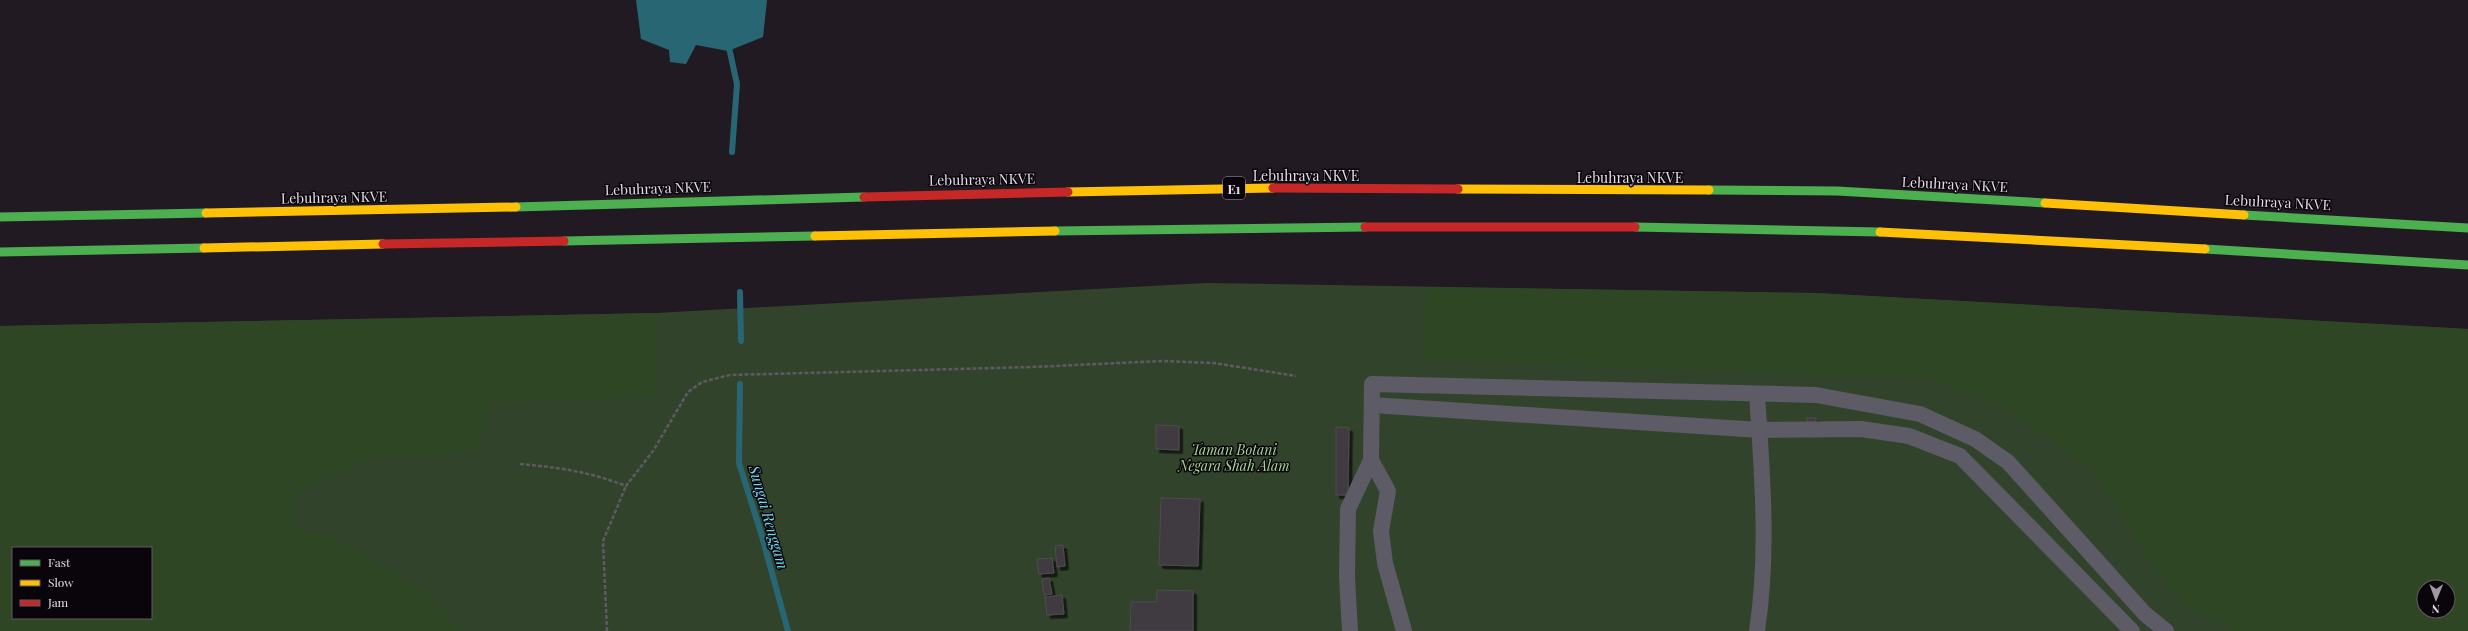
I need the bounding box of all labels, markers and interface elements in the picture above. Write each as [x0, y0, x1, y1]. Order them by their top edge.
street label: Lebuhraya NKVE [1253, 166, 1359, 185]
street label: Lebuhraya NKVE [1577, 168, 1683, 187]
street label: Lebuhraya NKVE [929, 169, 1035, 189]
street label: Lebuhraya NKVE [1901, 172, 2009, 196]
street label: Lebuhraya NKVE [605, 177, 711, 199]
road number: E1 [1223, 177, 1245, 199]
street label: Lebuhraya NKVE [281, 187, 387, 207]
street label: Lebuhraya NKVE [2224, 190, 2332, 214]
park label: Taman Botani Negara Shah Alam [1176, 440, 1290, 475]
water label: Sungai Renggam [744, 462, 793, 571]
legend [12, 547, 152, 619]
text: Fast [48, 554, 71, 570]
text: Slow [48, 574, 74, 590]
north arrow [2416, 579, 2456, 619]
text: Jam [47, 594, 69, 610]
text: N [2432, 602, 2440, 617]

